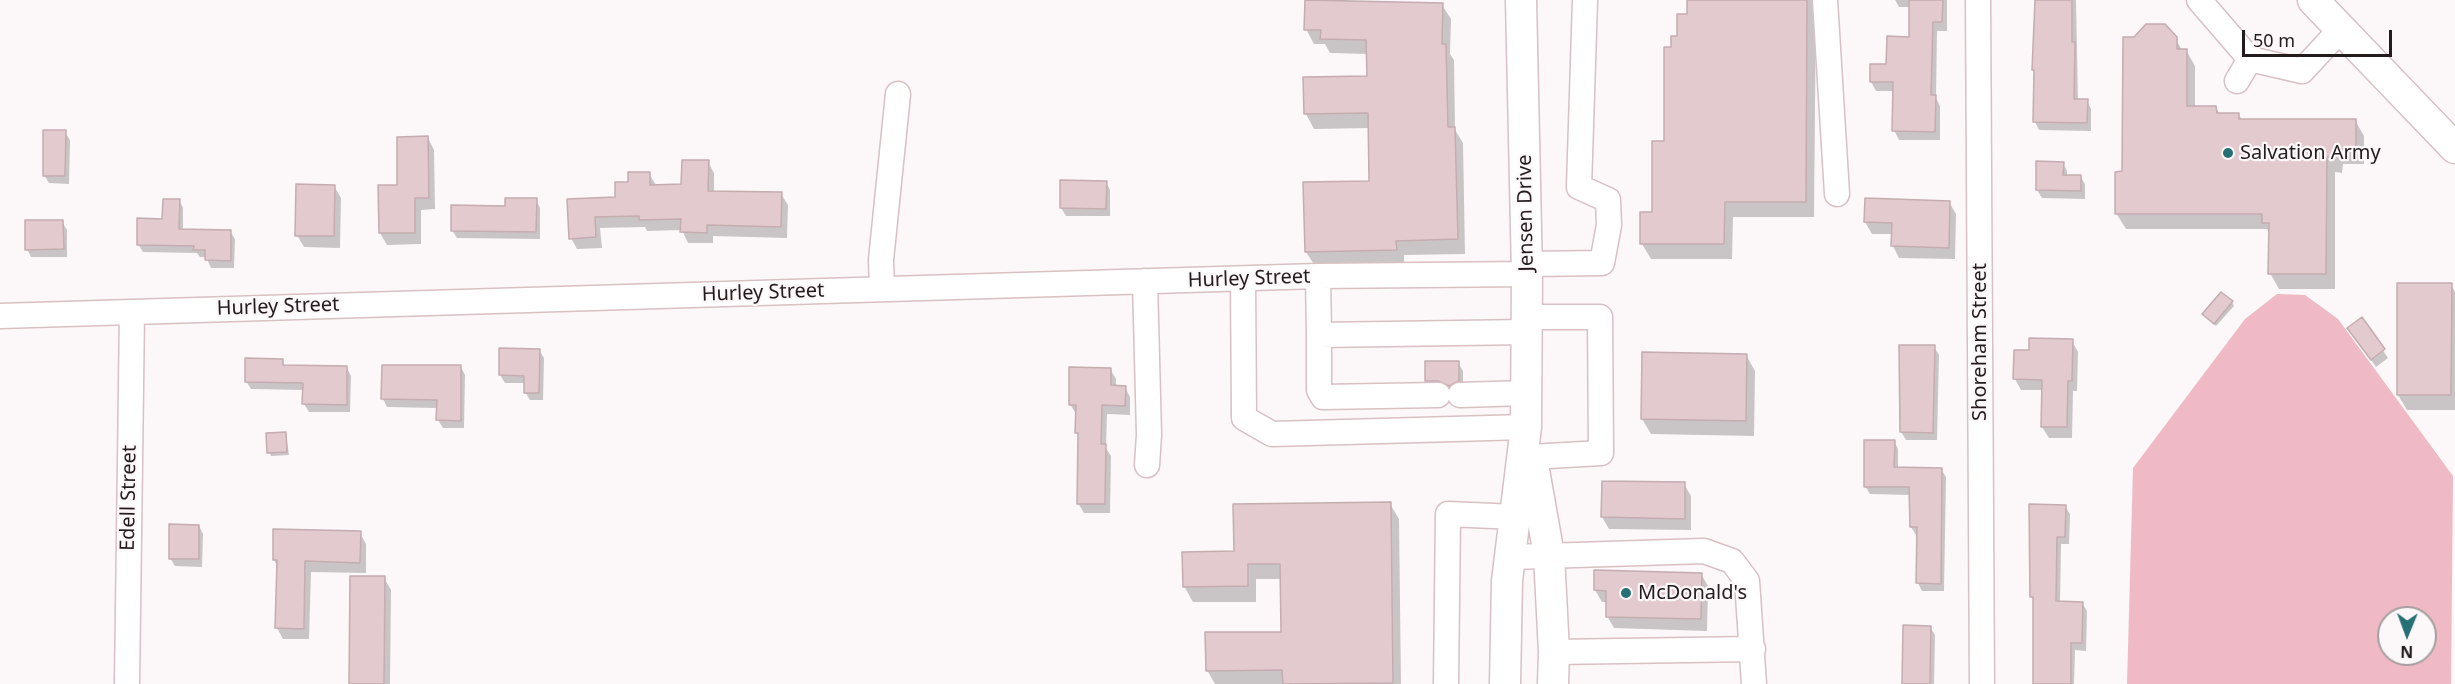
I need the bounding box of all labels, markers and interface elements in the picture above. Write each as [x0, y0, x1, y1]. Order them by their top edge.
scale bar [2245, 18, 2395, 56]
text: 50 m [2253, 28, 2295, 52]
place label: Salvation Army [2240, 141, 2381, 165]
marker: Salvation Army [2221, 146, 2235, 160]
street label: Jensen Drive [1513, 154, 1539, 272]
street label: Shoreham Street [1968, 263, 1992, 421]
street label: Hurley Street [1187, 265, 1311, 293]
street label: Hurley Street [701, 279, 825, 307]
street label: Hurley Street [216, 293, 340, 321]
street label: Edell Street [116, 445, 142, 551]
place label: McDonald's [1638, 581, 1747, 605]
marker: McDonald's [1619, 586, 1633, 600]
north arrow [2377, 606, 2437, 666]
text: N [2400, 641, 2413, 663]

